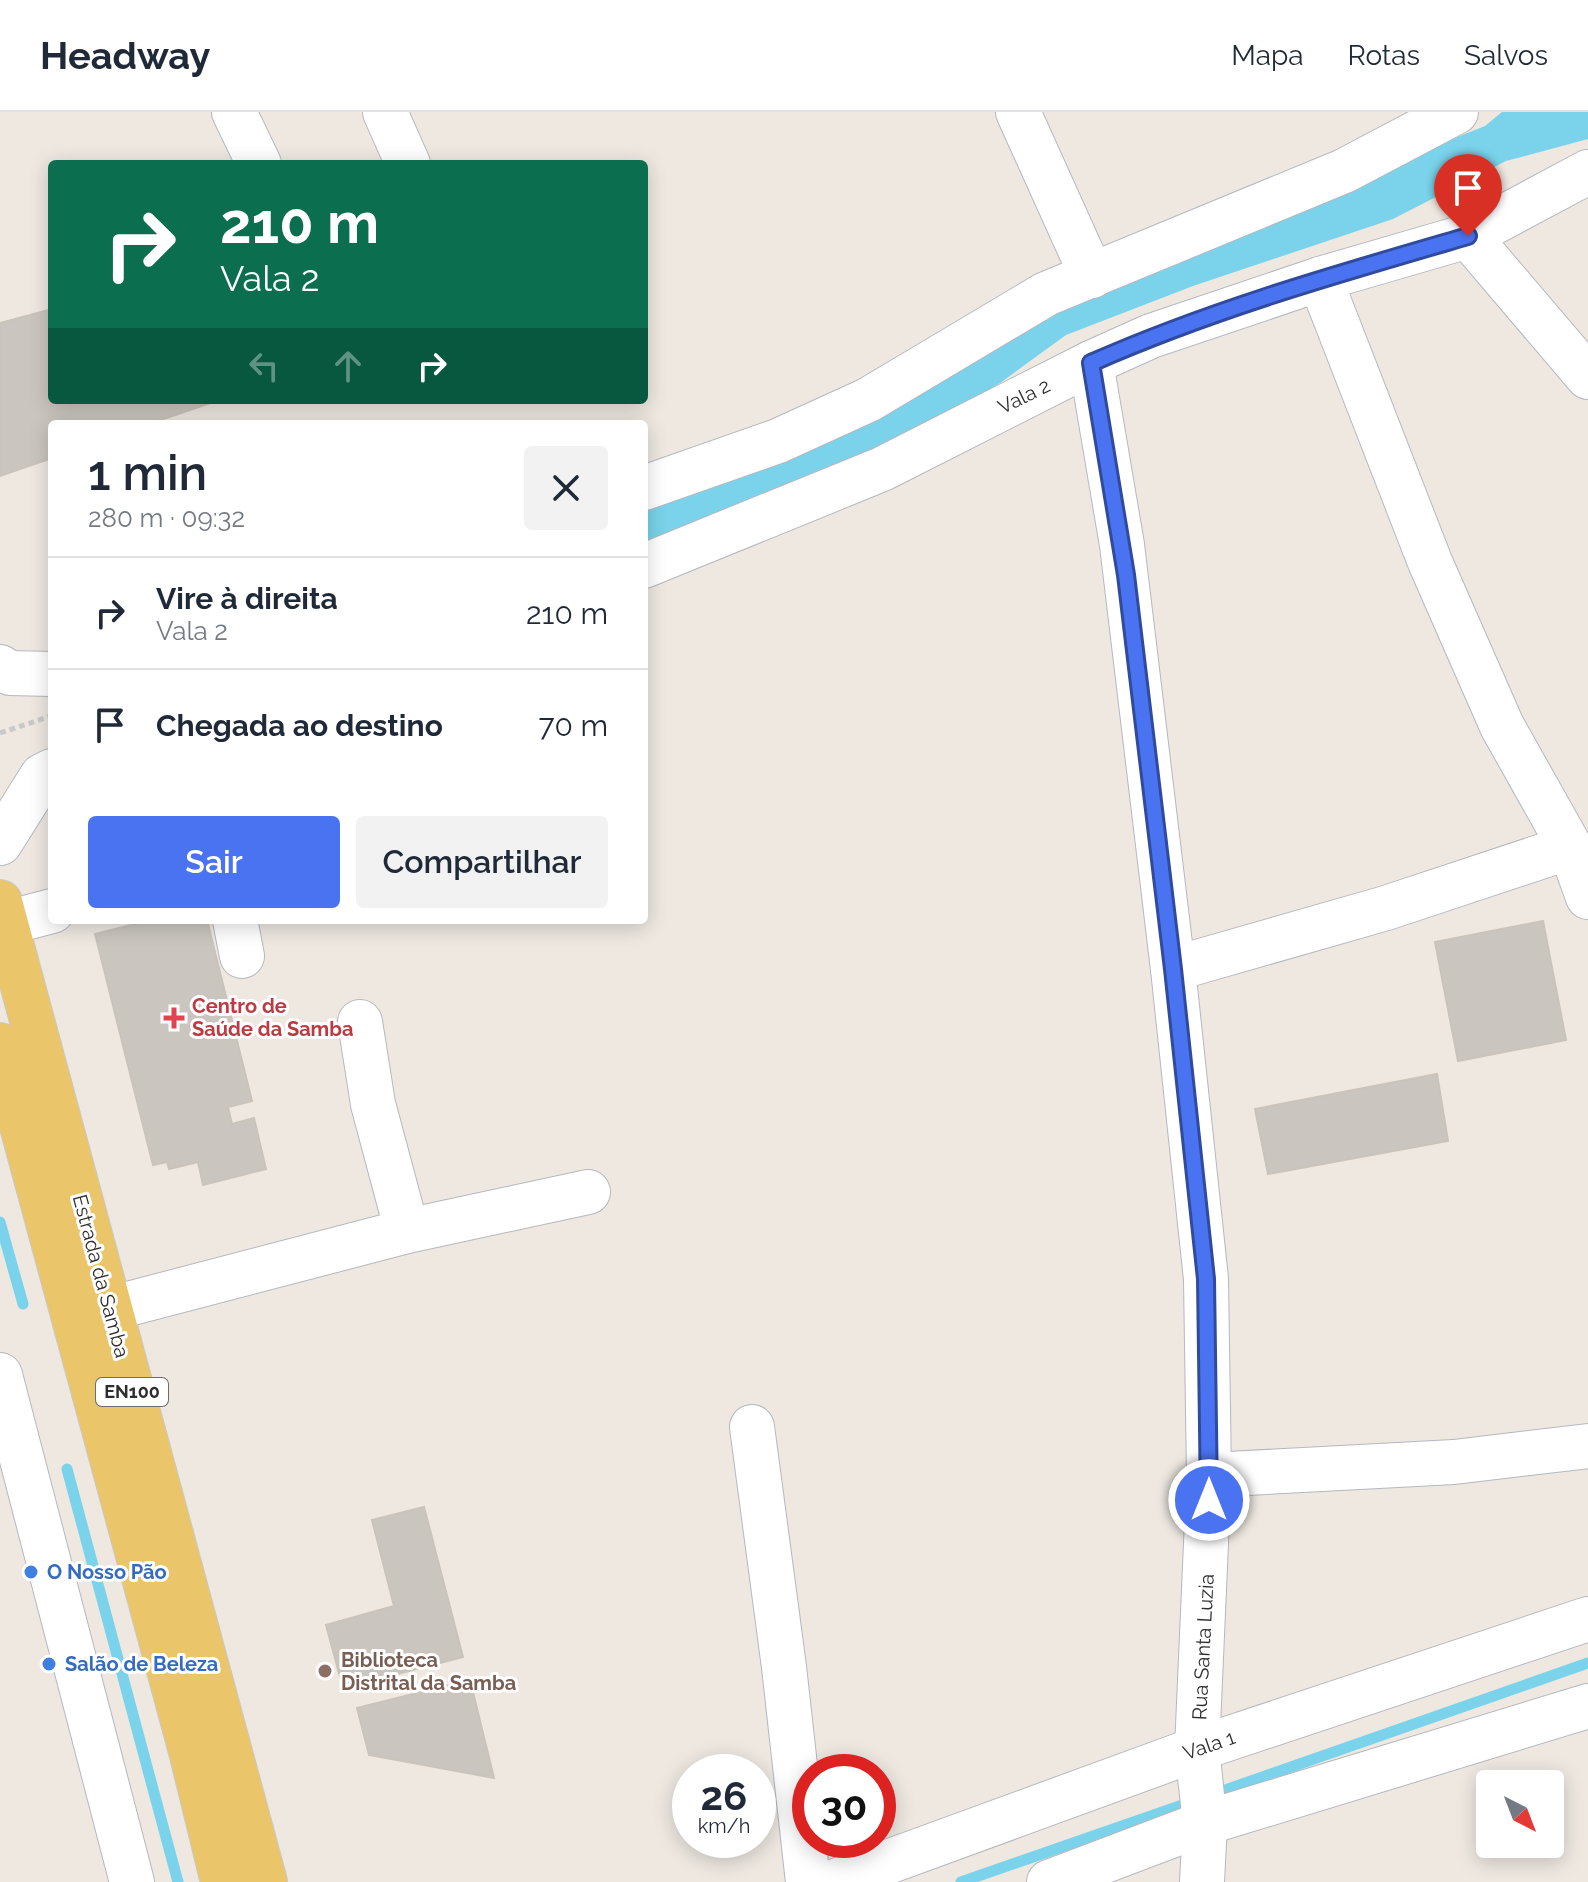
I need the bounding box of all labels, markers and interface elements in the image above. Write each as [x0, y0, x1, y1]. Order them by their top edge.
text: Headway [40, 33, 210, 78]
text: Mapa [1231, 39, 1304, 72]
text: Rotas [1348, 39, 1420, 72]
text: Salvos [1464, 39, 1548, 72]
pin [1434, 154, 1502, 236]
icon: arrive [1446, 166, 1490, 210]
text: 210 m [220, 190, 379, 256]
icon: right [88, 192, 192, 296]
text: Vala 2 [220, 257, 320, 299]
icon: left [242, 344, 286, 388]
icon: ahead [326, 344, 370, 388]
icon: right [410, 344, 454, 388]
street label: Vala 2 [994, 373, 1054, 419]
text: 1 min [88, 445, 207, 501]
button: close [524, 446, 608, 530]
text: 280 m · 09:32 [88, 503, 245, 533]
text: Vire à direita [156, 581, 338, 616]
icon: right [88, 591, 132, 635]
text: 210 m [526, 596, 608, 631]
text: Vala 2 [156, 616, 228, 646]
icon: arrive [88, 703, 132, 747]
text: Chegada ao destino [156, 708, 443, 743]
text: 70 m [538, 708, 608, 743]
button: Sair [88, 816, 340, 908]
button: Compartilhar [356, 816, 608, 908]
place label: Centro de Saúde da Samba [192, 994, 353, 1041]
marker: Centro de Saúde da Samba [163, 1007, 185, 1029]
street label: Estrada da Samba [68, 1192, 134, 1360]
road number: EN100 [96, 1378, 168, 1406]
position arrow [1167, 1458, 1251, 1542]
place label: O Nosso Pão [47, 1560, 167, 1584]
marker: O Nosso Pão [22, 1563, 40, 1581]
street label: Rua Santa Luzia [1187, 1573, 1219, 1721]
place label: Biblioteca Distrital da Samba [341, 1648, 516, 1695]
place label: Salão de Beleza [65, 1652, 218, 1676]
marker: Salão de Beleza [40, 1655, 58, 1673]
marker: Biblioteca Distrital da Samba [316, 1662, 334, 1680]
street label: Vala 1 [1180, 1725, 1239, 1765]
speed limit sign: 30 [792, 1754, 896, 1858]
north arrow [1476, 1770, 1564, 1858]
map controls [1476, 1770, 1564, 1858]
text: 26 [701, 1772, 747, 1819]
text: km/h [698, 1814, 750, 1838]

